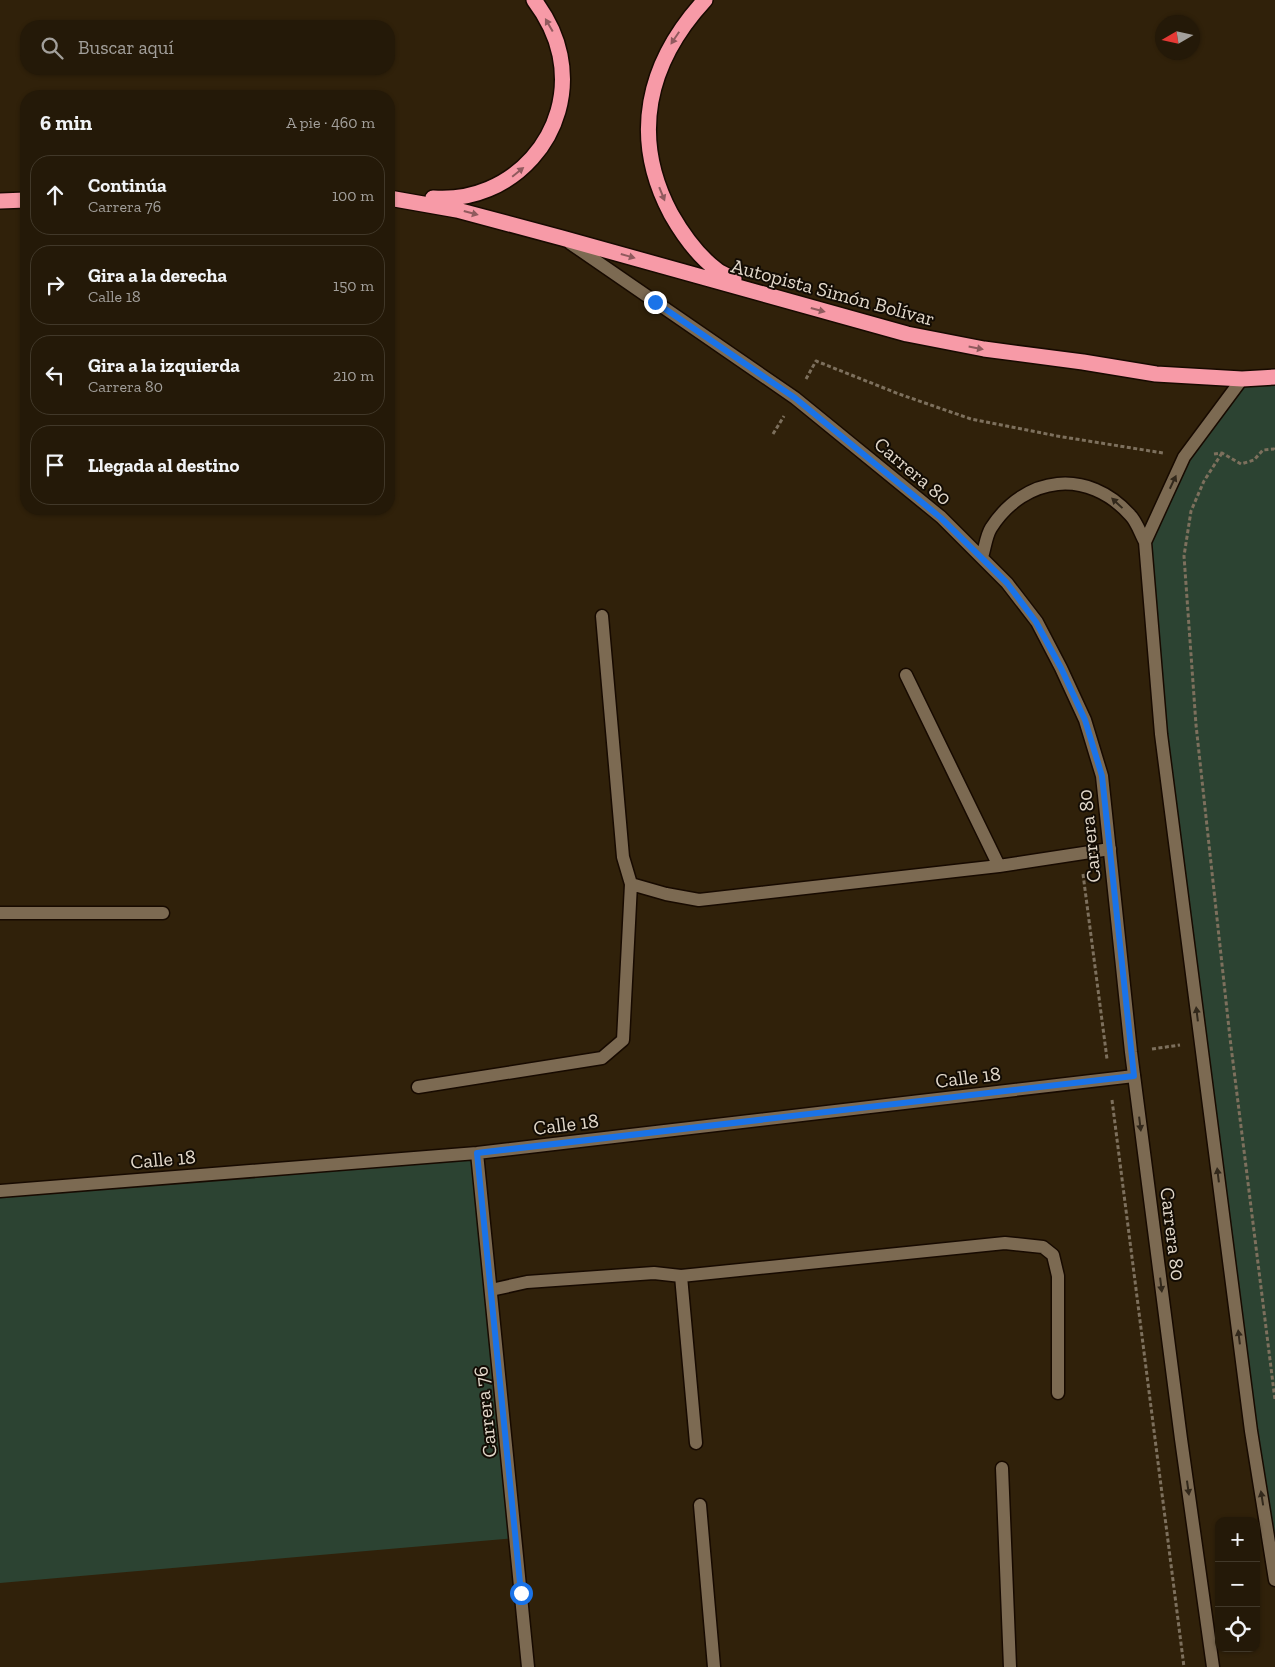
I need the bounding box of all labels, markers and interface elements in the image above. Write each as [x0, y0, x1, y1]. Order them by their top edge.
north arrow [1155, 15, 1200, 60]
one-way arrow [545, 18, 553, 32]
search box [20, 20, 395, 75]
one-way arrow [670, 32, 680, 45]
icon: search [38, 34, 66, 62]
text: Buscar aquí [78, 36, 174, 59]
text: 6 min [40, 110, 92, 135]
text: A pie · 460 m [286, 113, 375, 132]
one-way arrow [511, 166, 524, 177]
text: Continúa [88, 174, 167, 197]
icon: ahead [41, 181, 69, 209]
text: 100 m [332, 186, 374, 205]
one-way arrow [658, 187, 666, 201]
text: Carrera 76 [88, 197, 161, 216]
one-way arrow [464, 210, 479, 218]
one-way arrow [620, 252, 635, 260]
street label: Autopista Simón Bolívar [729, 253, 937, 331]
text: Gira a la derecha [88, 264, 227, 287]
icon: right [41, 271, 69, 299]
text: 150 m [333, 276, 374, 295]
text: Calle 18 [88, 287, 141, 306]
route end [644, 291, 667, 314]
one-way arrow [810, 307, 825, 315]
one-way arrow [968, 344, 984, 352]
text: Gira a la izquierda [88, 354, 240, 377]
icon: left [41, 361, 69, 389]
text: 210 m [333, 366, 374, 385]
text: Carrera 80 [88, 377, 163, 396]
street label: Carrera 80 [869, 432, 957, 510]
icon: arrive [41, 451, 69, 479]
text: Llegada al destino [88, 454, 239, 477]
one-way arrow [1169, 475, 1177, 489]
one-way arrow [1111, 497, 1123, 509]
street label: Carrera 80 [1072, 788, 1106, 884]
one-way arrow [1193, 1006, 1201, 1022]
street label: Calle 18 [934, 1061, 1002, 1093]
street label: Calle 18 [532, 1108, 600, 1140]
one-way arrow [1136, 1117, 1144, 1133]
street label: Calle 18 [129, 1144, 197, 1174]
one-way arrow [1214, 1167, 1222, 1183]
street label: Carrera 80 [1155, 1186, 1191, 1282]
one-way arrow [1157, 1278, 1165, 1294]
one-way arrow [1235, 1328, 1243, 1344]
street label: Carrera 76 [468, 1365, 502, 1459]
one-way arrow [1184, 1480, 1192, 1496]
one-way arrow [1257, 1489, 1265, 1505]
map controls [1215, 1517, 1260, 1652]
button: + [1215, 1517, 1260, 1562]
button: − [1215, 1562, 1260, 1607]
route start [510, 1582, 533, 1605]
button: locate [1215, 1607, 1260, 1652]

